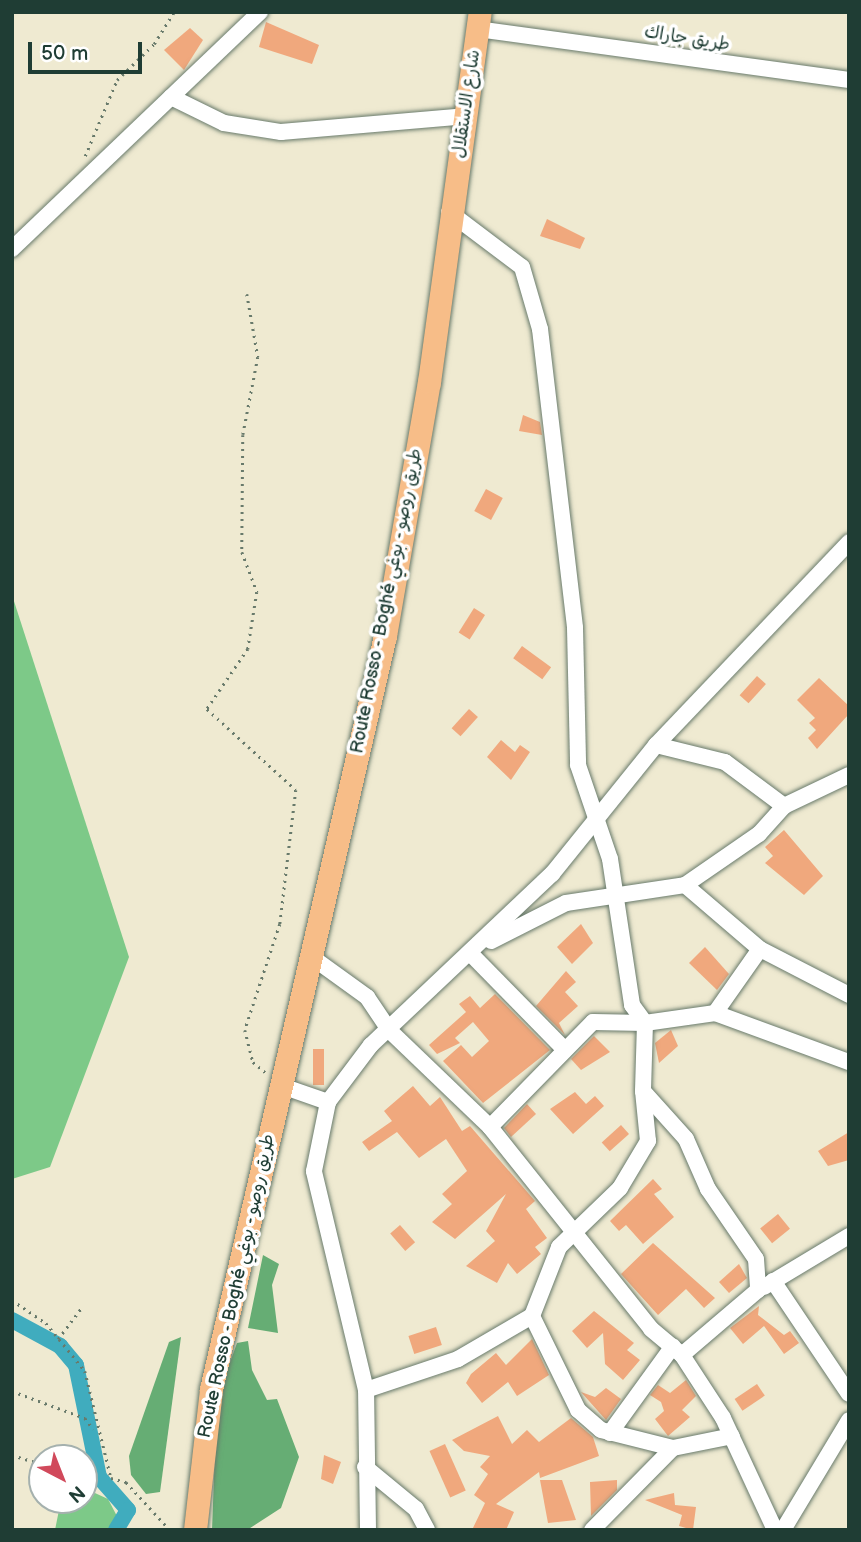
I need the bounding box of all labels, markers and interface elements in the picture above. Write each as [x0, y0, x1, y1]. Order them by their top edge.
street label: طريق جاراك [643, 22, 731, 56]
scale bar [32, 28, 145, 72]
text: 50 m [41, 41, 88, 66]
street label: شارع الاستقلال [449, 48, 485, 160]
street label: Route Rosso - Boghé طريق روصو - بوغي [347, 445, 427, 757]
street label: Route Rosso - Boghé طريق روصو - بوغي [194, 1131, 280, 1441]
north arrow [28, 1444, 98, 1514]
text: N [63, 1480, 89, 1507]

